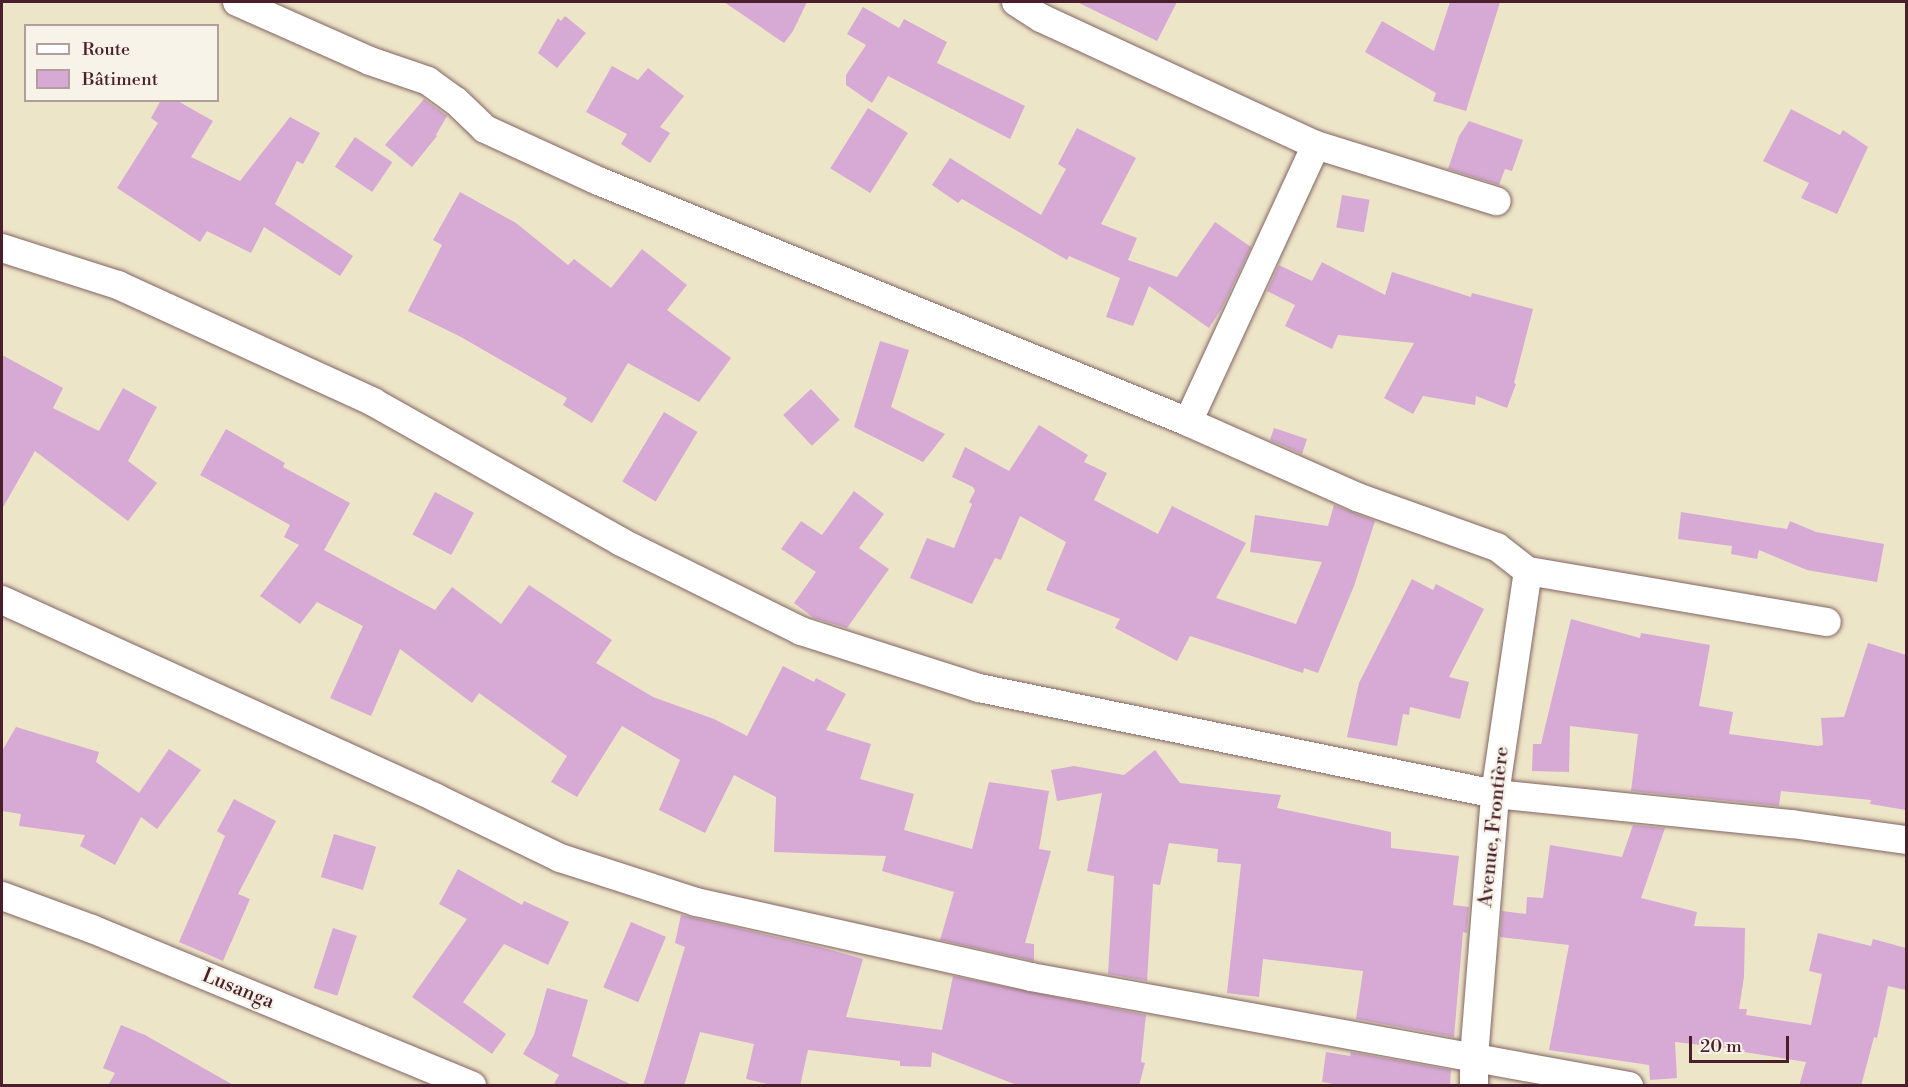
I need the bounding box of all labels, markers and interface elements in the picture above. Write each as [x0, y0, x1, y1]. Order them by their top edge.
legend [24, 24, 219, 102]
text: Route [82, 38, 130, 61]
text: Bâtiment [82, 68, 158, 91]
street label: Avenue, Frontière [1474, 745, 1514, 909]
street label: Lusanga [198, 964, 278, 1014]
scale bar [1692, 1024, 1792, 1062]
text: 20 m [1700, 1035, 1742, 1058]

